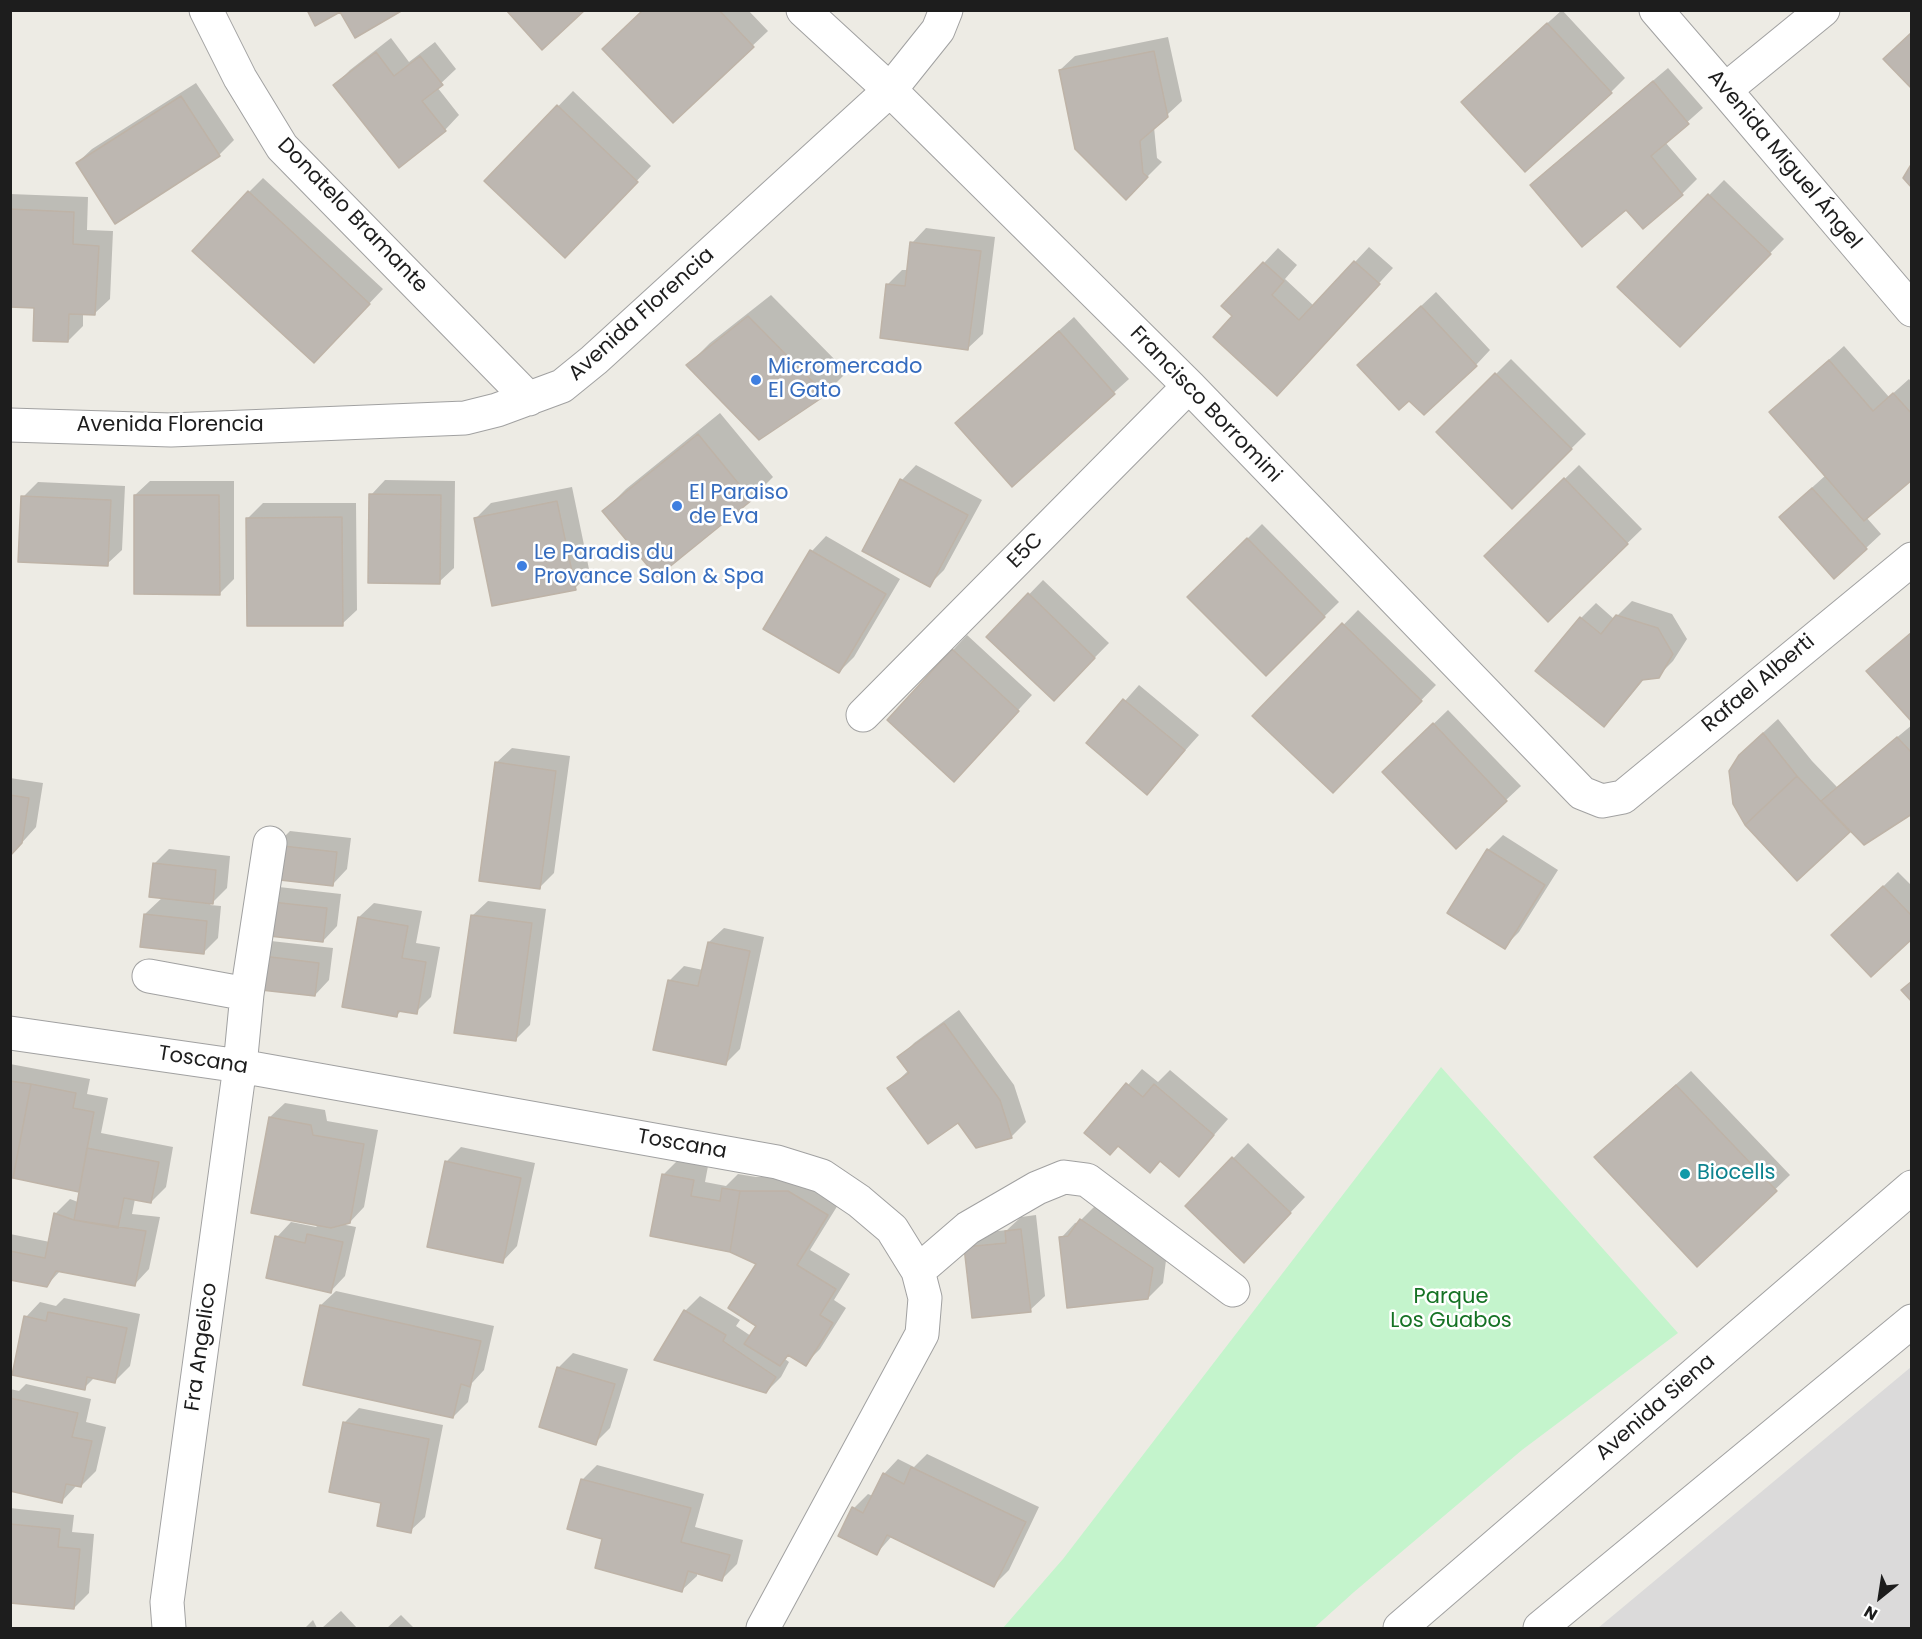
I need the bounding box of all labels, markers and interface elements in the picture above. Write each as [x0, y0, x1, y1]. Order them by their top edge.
street label: Avenida Miguel Ángel [1702, 65, 1866, 255]
street label: Donatelo Bramante [272, 133, 432, 299]
street label: Avenida Florencia [564, 243, 720, 387]
street label: Francisco Borromini [1124, 322, 1286, 488]
place label: Micromercado El Gato [768, 355, 922, 405]
marker: Micromercado El Gato [749, 373, 763, 387]
street label: Avenida Florencia [76, 413, 264, 439]
place label: El Paraiso de Eva [689, 481, 788, 531]
marker: El Paraiso de Eva [670, 499, 684, 513]
street label: E5C [1003, 528, 1049, 574]
place label: Le Paradis du Provance Salon & Spa [534, 541, 764, 591]
marker: Le Paradis du Provance Salon & Spa [515, 559, 529, 573]
street label: Rafael Alberti [1698, 630, 1820, 738]
street label: Toscana [156, 1041, 250, 1081]
street label: Toscana [635, 1125, 729, 1165]
place label: Biocells [1697, 1161, 1776, 1187]
marker: Biocells [1678, 1167, 1692, 1181]
street label: Fra Angelico [181, 1281, 223, 1413]
park label: Parque Los Guabos [1390, 1285, 1512, 1335]
street label: Avenida Siena [1591, 1349, 1721, 1467]
north arrow [1850, 1567, 1910, 1627]
text: N [1860, 1600, 1882, 1626]

